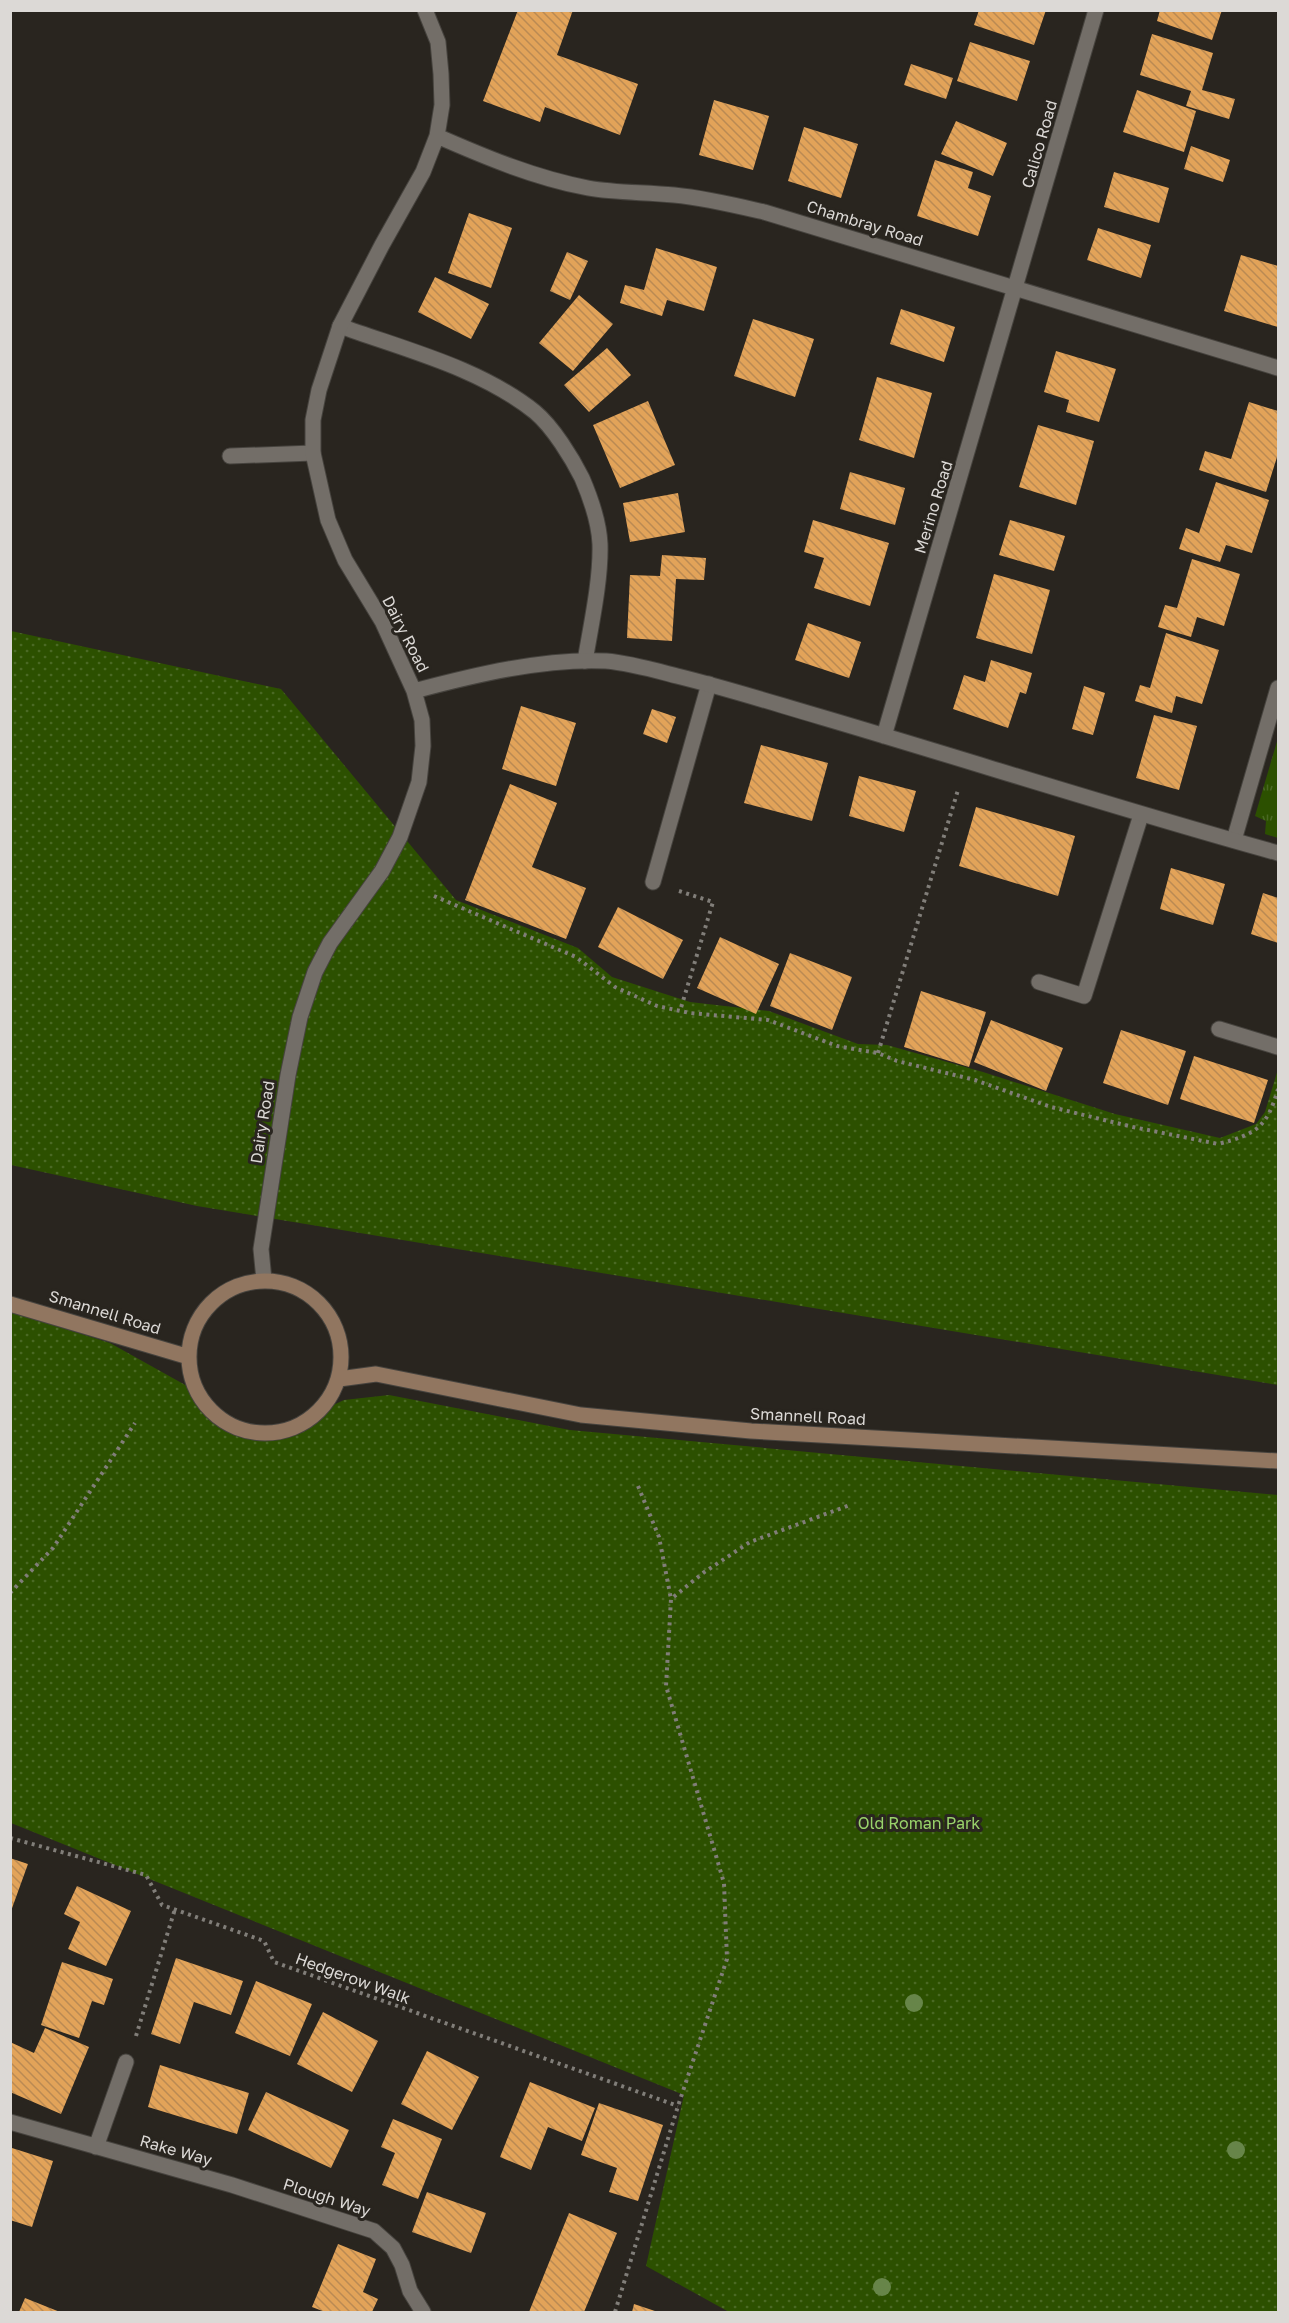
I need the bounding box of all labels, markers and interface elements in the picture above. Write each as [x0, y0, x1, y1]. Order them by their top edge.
street label: Calico Road [1017, 98, 1061, 190]
street label: Chambray Road [804, 196, 926, 250]
street label: Merino Road [909, 458, 957, 556]
street label: Dairy Road [378, 592, 434, 676]
street label: Dairy Road [246, 1079, 278, 1165]
street label: Smannell Road [47, 1286, 163, 1338]
street label: Smannell Road [750, 1403, 866, 1429]
park label: Old Roman Park [858, 1813, 980, 1833]
street label: Hedgerow Walk [293, 1948, 413, 2008]
street label: Rake Way [138, 2130, 214, 2170]
street label: Plough Way [281, 2173, 373, 2221]

